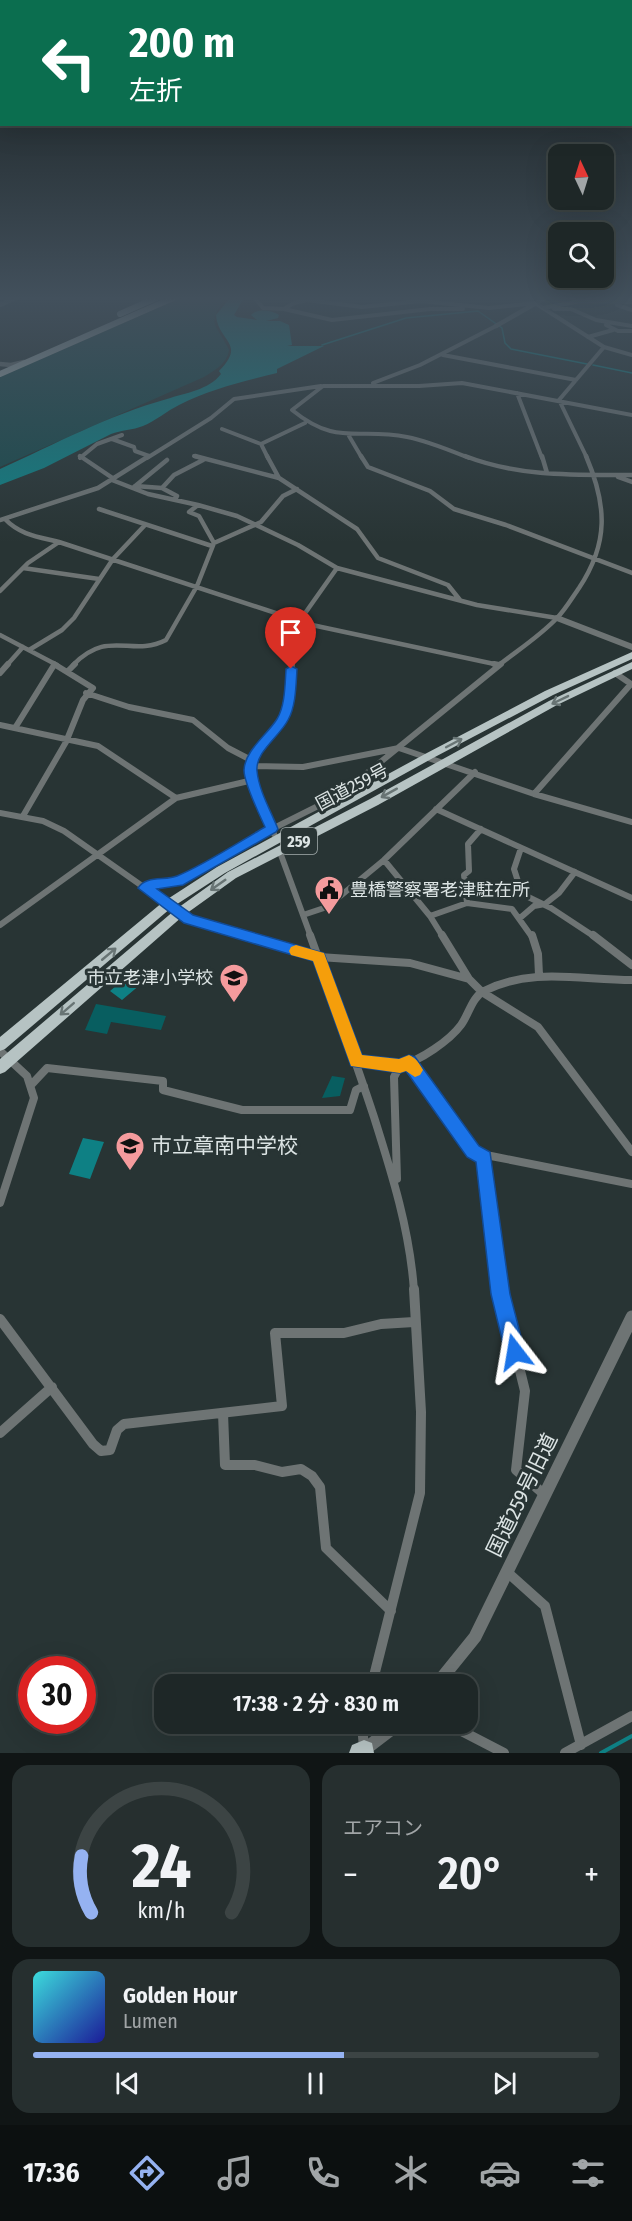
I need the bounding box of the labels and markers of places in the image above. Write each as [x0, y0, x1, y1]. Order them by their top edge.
pin [265, 607, 316, 669]
public building icon: 豊橋警察署老津駐在所 [313, 874, 345, 916]
place label: 豊橋警察署老津駐在所 [350, 879, 530, 901]
school or university icon: 市立老津小学校 [218, 962, 250, 1004]
place label: 市立老津小学校 [87, 967, 213, 989]
school or university icon: 市立章南中学校 [114, 1130, 146, 1172]
place label: 市立章南中学校 [151, 1133, 298, 1159]

